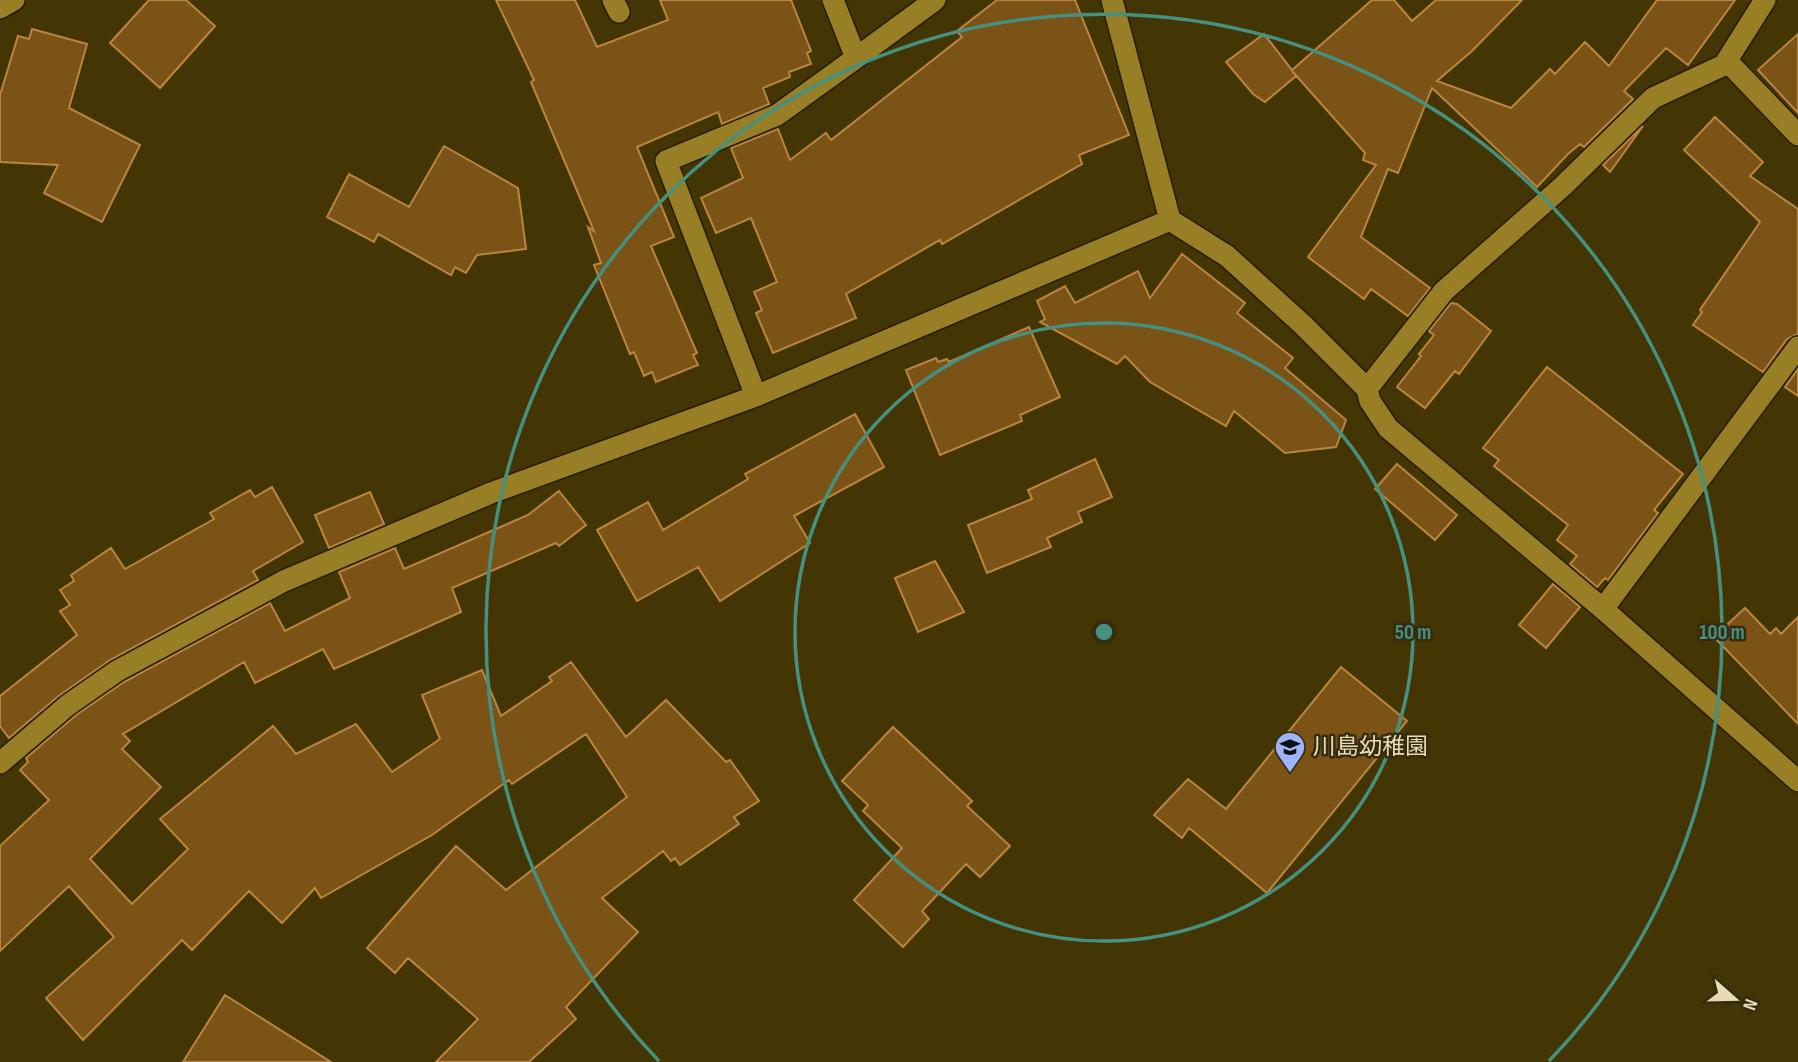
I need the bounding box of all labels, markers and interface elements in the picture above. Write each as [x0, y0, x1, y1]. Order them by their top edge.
centre of rings [1092, 620, 1116, 644]
text: 50 m [1395, 620, 1431, 645]
text: 100 m [1699, 620, 1745, 645]
school or university icon: 川島幼稚園 [1273, 730, 1307, 774]
place label: 川島幼稚園 [1313, 733, 1428, 761]
north arrow [1700, 964, 1770, 1034]
text: N [1737, 996, 1762, 1013]

